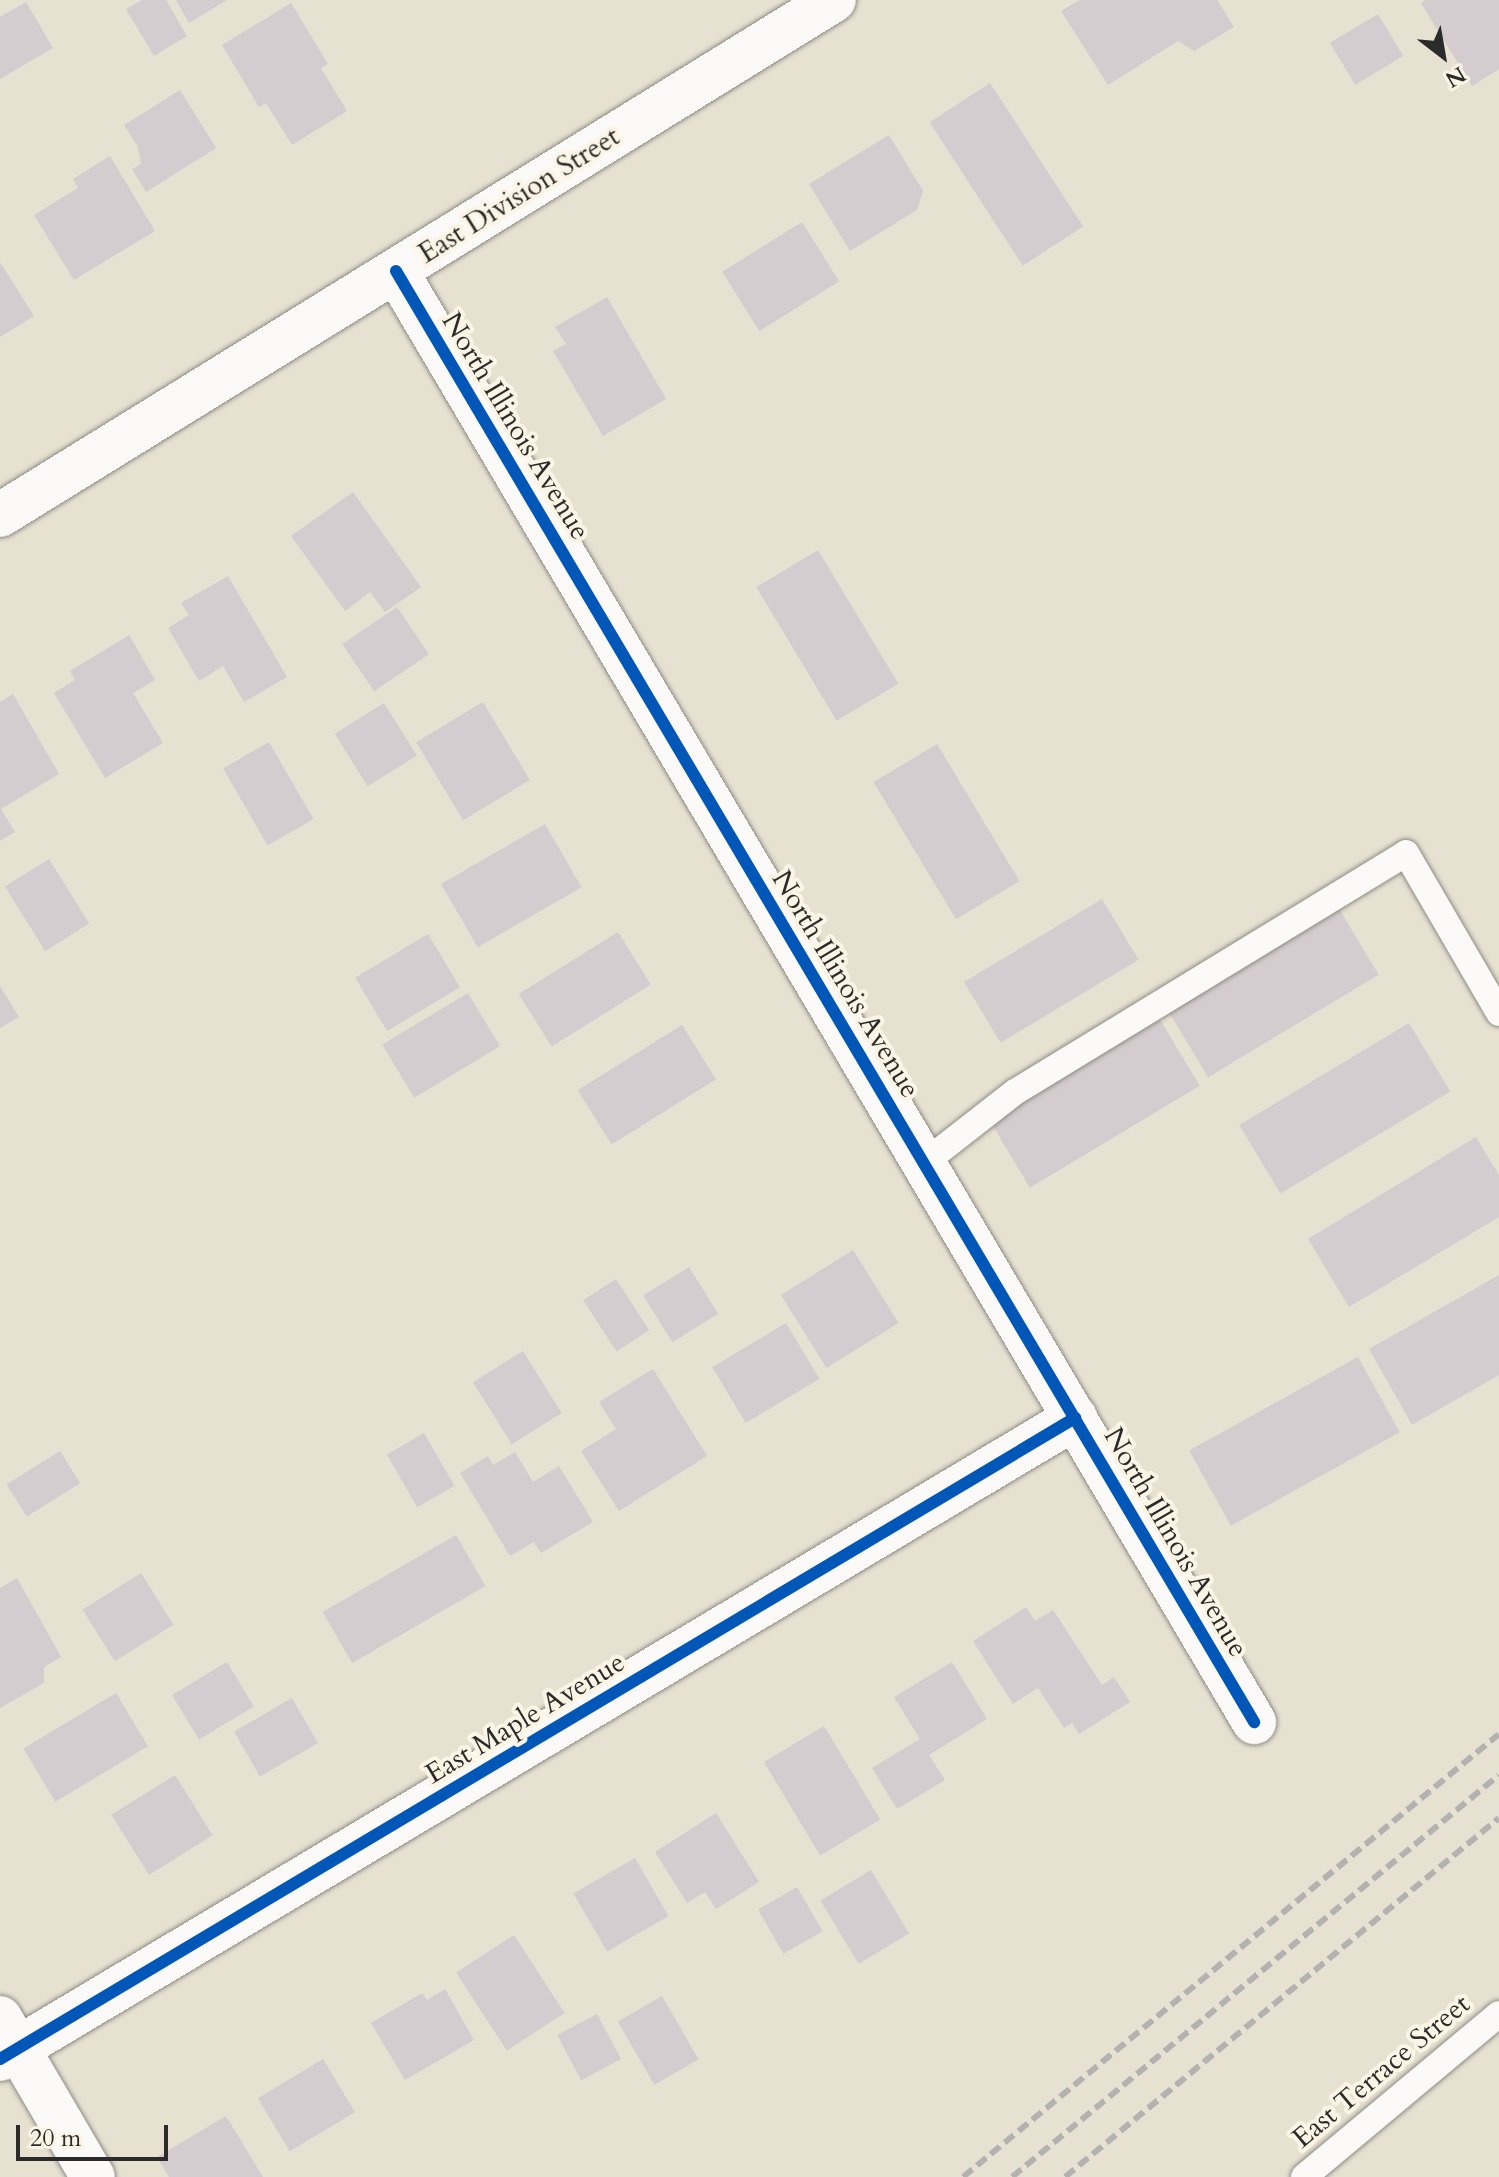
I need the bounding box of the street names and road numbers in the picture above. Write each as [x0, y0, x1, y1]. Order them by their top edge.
street label: East Division Street [412, 120, 626, 270]
street label: North Illinois Avenue [435, 306, 597, 546]
street label: North Illinois Avenue [765, 864, 927, 1104]
street label: North Illinois Avenue [1097, 1421, 1255, 1663]
street label: East Maple Avenue [419, 1645, 631, 1791]
street label: East Terrace Street [1285, 1987, 1477, 2155]

